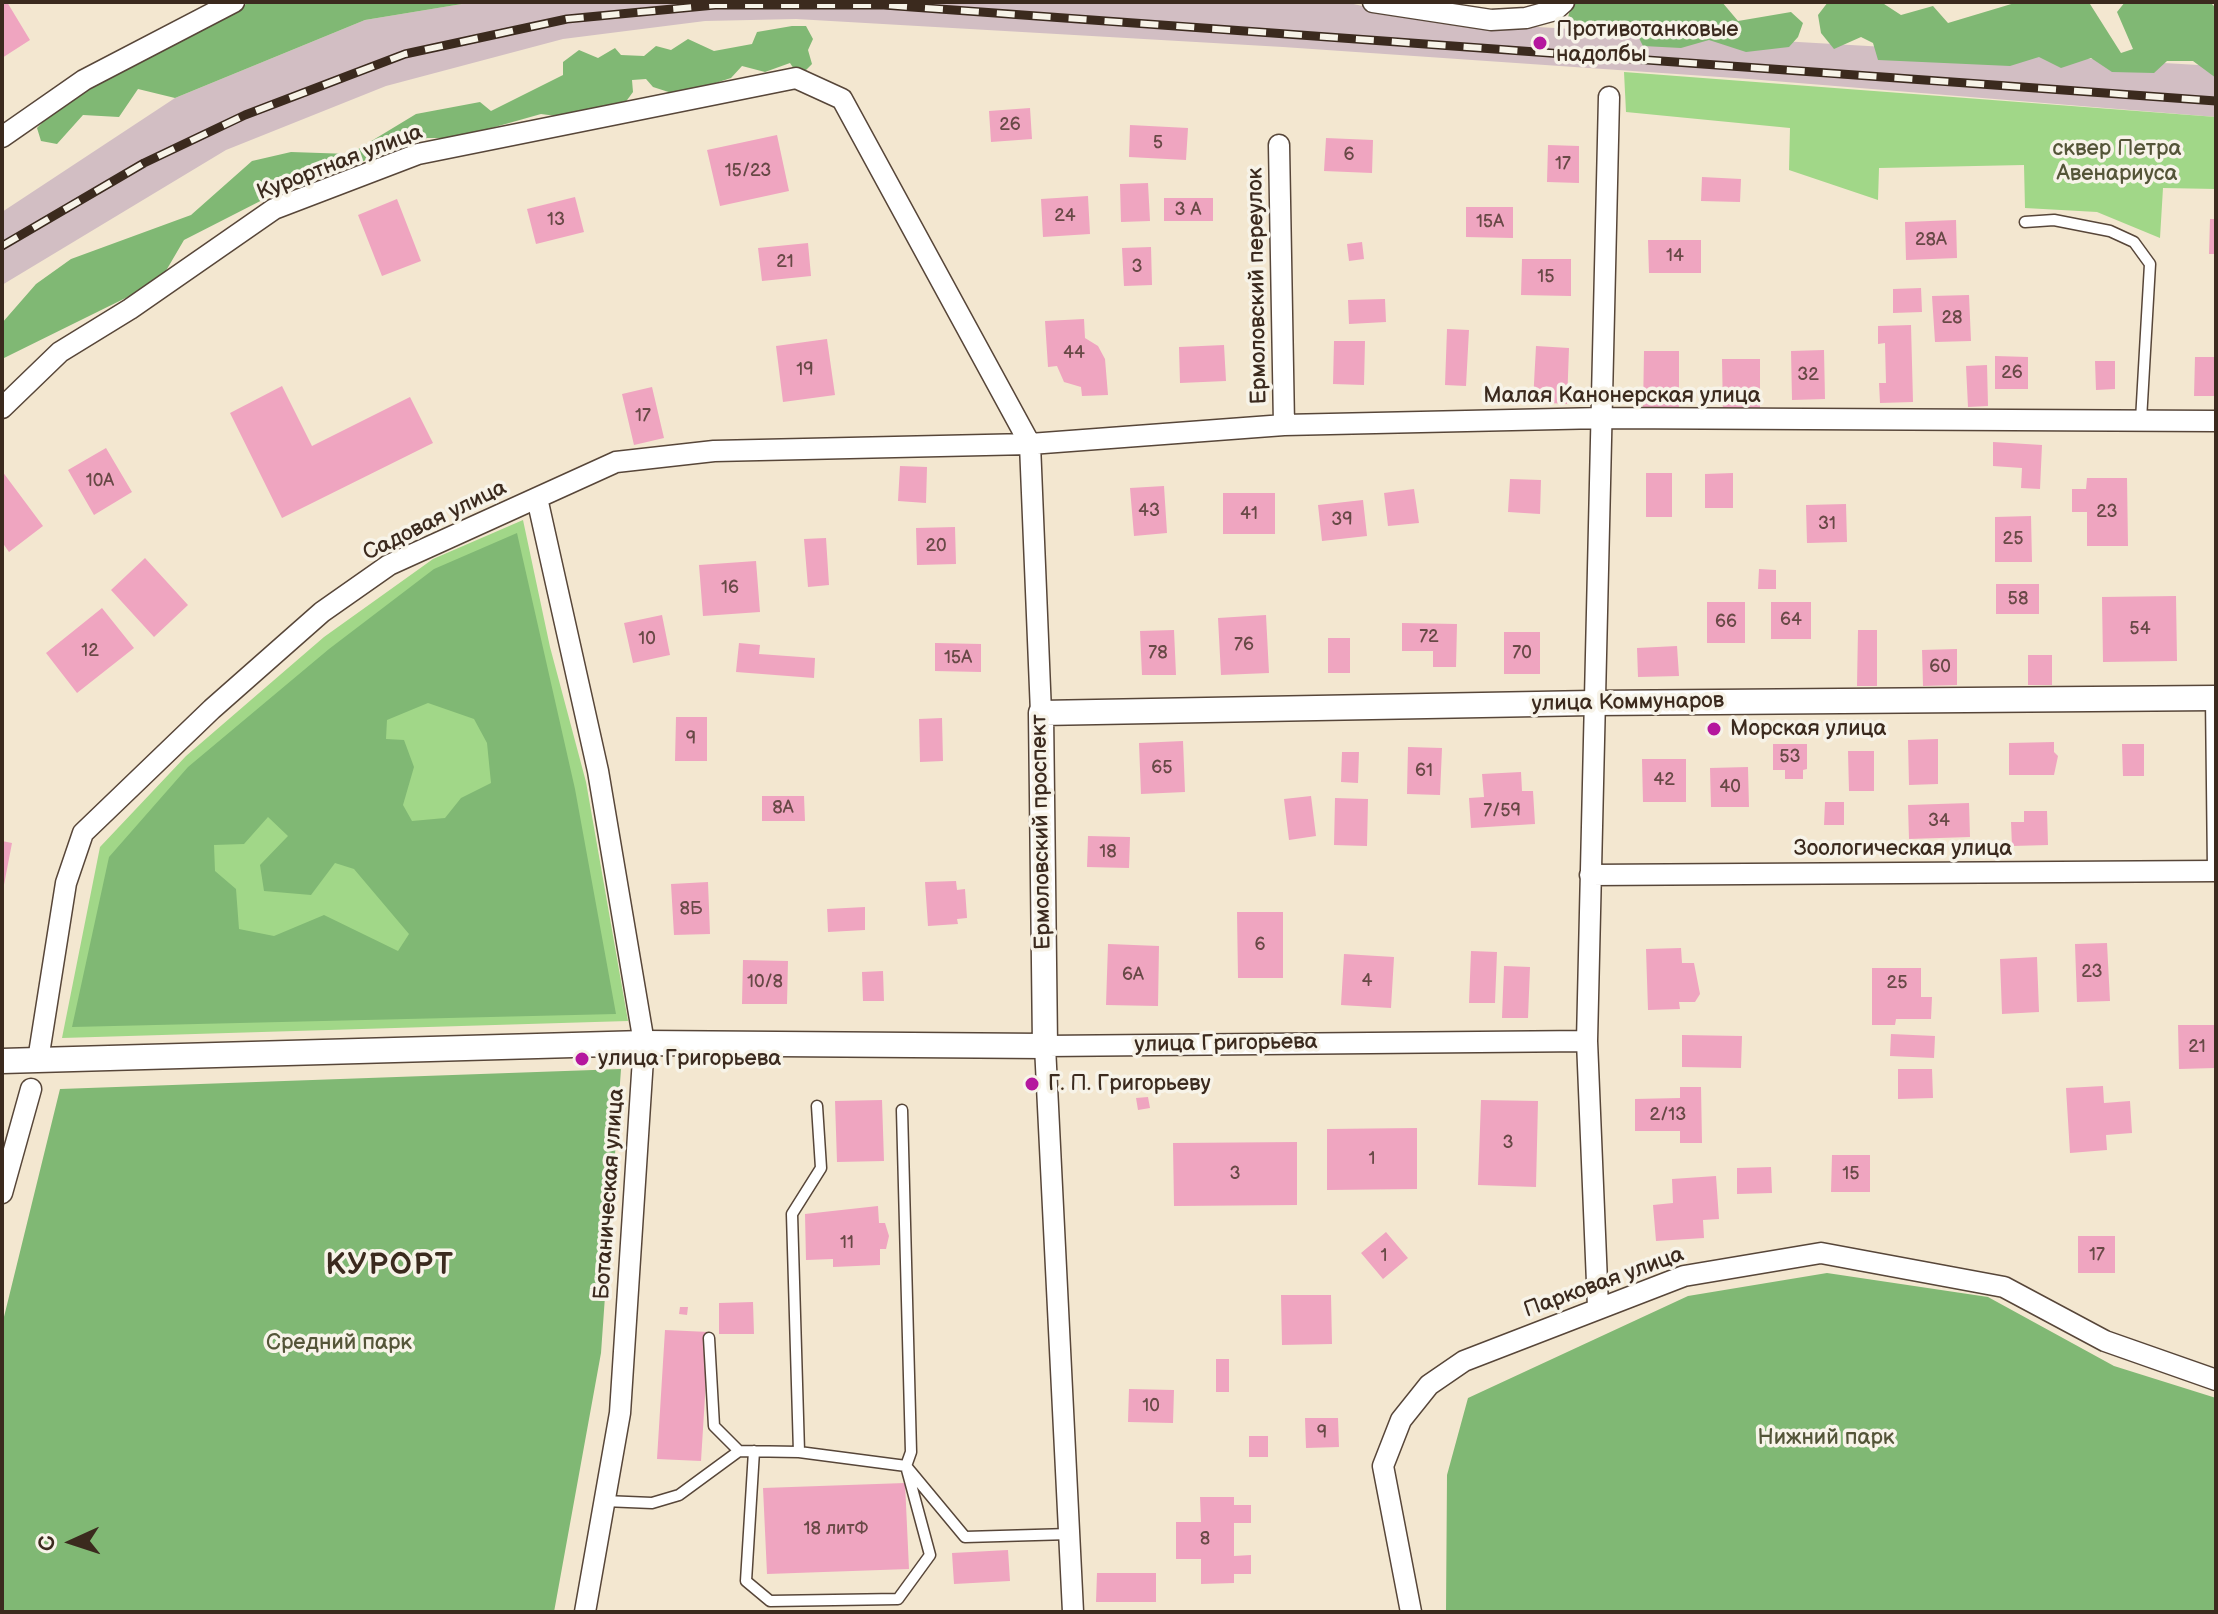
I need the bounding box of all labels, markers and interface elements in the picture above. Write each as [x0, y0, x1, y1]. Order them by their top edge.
place label: Противотанковые надолбы [1556, 17, 1739, 68]
marker: Противотанковые надолбы [1531, 34, 1549, 52]
house number: 26 [999, 114, 1021, 136]
street label: Курортная улица [254, 119, 426, 207]
house number: 5 [1153, 132, 1163, 154]
park label: сквер Петра Авенариуса [2053, 136, 2181, 188]
house number: 6 [1344, 144, 1354, 166]
house number: 17 [1555, 153, 1571, 175]
house number: 15/23 [725, 160, 771, 182]
street label: Ермоловский переулок [1243, 167, 1273, 405]
house number: 3 А [1175, 199, 1201, 221]
house number: 24 [1054, 205, 1076, 227]
house number: 13 [547, 209, 565, 231]
house number: 15А [1476, 211, 1504, 233]
house number: 28А [1915, 229, 1947, 251]
house number: 14 [1666, 245, 1684, 267]
house number: 21 [776, 251, 794, 273]
house number: 3 [1131, 256, 1143, 278]
house number: 15 [1537, 266, 1555, 288]
house number: 28 [1941, 307, 1963, 329]
house number: 44 [1063, 342, 1085, 364]
house number: 19 [796, 359, 814, 381]
house number: 26 [2001, 362, 2023, 384]
house number: 32 [1797, 364, 1819, 386]
street label: Малая Канонерская улица [1483, 383, 1761, 409]
house number: 17 [635, 405, 651, 427]
house number: 10А [86, 470, 114, 492]
street label: Садовая улица [359, 475, 511, 567]
house number: 43 [1138, 500, 1160, 522]
house number: 23 [2096, 501, 2118, 523]
house number: 41 [1240, 503, 1258, 525]
house number: 39 [1331, 509, 1353, 531]
house number: 31 [1818, 513, 1836, 535]
house number: 25 [2003, 528, 2023, 550]
house number: 20 [925, 535, 947, 557]
house number: 16 [721, 577, 739, 599]
house number: 58 [2008, 588, 2028, 610]
house number: 64 [1780, 609, 1802, 631]
house number: 66 [1715, 611, 1737, 633]
house number: 54 [2129, 618, 2151, 640]
house number: 72 [1419, 626, 1439, 648]
house number: 10 [638, 628, 656, 650]
house number: 76 [1234, 634, 1254, 656]
house number: 12 [81, 640, 99, 662]
house number: 78 [1148, 642, 1168, 664]
house number: 70 [1512, 642, 1532, 664]
house number: 15А [944, 647, 972, 669]
house number: 60 [1929, 656, 1951, 678]
street label: улица Коммунаров [1532, 688, 1724, 718]
street label: Ермоловский проспект [1027, 714, 1057, 950]
place label: Морская улица [1730, 716, 1886, 742]
marker: Морская улица [1705, 720, 1723, 738]
house number: 9 [686, 728, 696, 750]
house number: 53 [1779, 746, 1801, 768]
house number: 65 [1151, 757, 1173, 779]
house number: 61 [1415, 760, 1433, 782]
house number: 42 [1653, 769, 1675, 791]
house number: 40 [1719, 776, 1741, 798]
house number: 8А [772, 797, 794, 819]
house number: 7/59 [1483, 800, 1521, 822]
house number: 34 [1928, 810, 1950, 832]
street label: Зоологическая улица [1794, 836, 2012, 862]
house number: 18 [1099, 841, 1117, 863]
house number: 8Б [680, 898, 702, 920]
house number: 6 [1255, 934, 1265, 956]
house number: 23 [2081, 961, 2103, 983]
house number: 6А [1122, 964, 1144, 986]
house number: 4 [1362, 970, 1372, 992]
house number: 10/8 [747, 971, 783, 993]
house number: 25 [1887, 972, 1907, 994]
street label: улица Григорьева [1134, 1029, 1318, 1059]
house number: 21 [2188, 1036, 2206, 1058]
place label: улица Григорьева [598, 1046, 781, 1072]
marker: улица Григорьева [573, 1050, 591, 1068]
place label: Г. П. Григорьеву [1048, 1071, 1211, 1097]
marker: Г. П. Григорьеву [1023, 1075, 1041, 1093]
street label: Ботаническая улица [589, 1088, 631, 1300]
house number: 2/13 [1650, 1104, 1686, 1126]
house number: 3 [1502, 1132, 1514, 1154]
house number: 1 [1369, 1148, 1375, 1170]
house number: 3 [1229, 1163, 1241, 1185]
house number: 15 [1842, 1163, 1860, 1185]
house number: 11 [840, 1232, 854, 1254]
street label: Парковая улица [1520, 1242, 1688, 1324]
house number: 17 [2089, 1244, 2105, 1266]
house number: 1 [1381, 1245, 1387, 1267]
district label: КУРОРТ [325, 1248, 455, 1284]
park label: Средний парк [266, 1330, 412, 1356]
house number: 10 [1142, 1395, 1160, 1417]
house number: 9 [1317, 1422, 1327, 1444]
park label: Нижний парк [1758, 1425, 1894, 1451]
north arrow [32, 1502, 112, 1582]
house number: 18 литФ [804, 1518, 868, 1540]
house number: 8 [1200, 1528, 1210, 1550]
text: С [34, 1535, 61, 1552]

